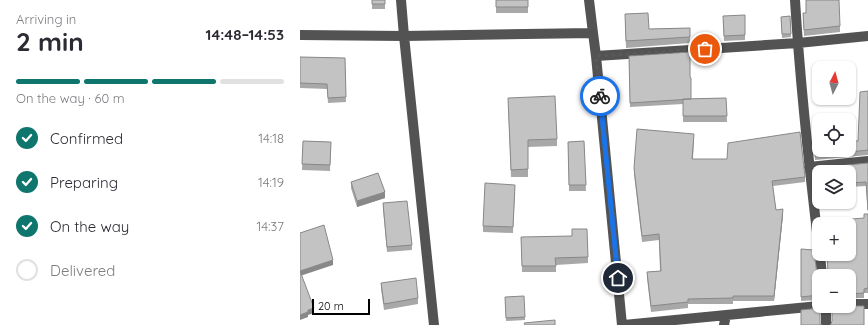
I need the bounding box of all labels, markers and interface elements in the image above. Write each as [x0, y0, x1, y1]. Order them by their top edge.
text: Arriving in [16, 11, 76, 27]
text: 2 min [16, 25, 84, 58]
text: 14:48–14:53 [206, 25, 284, 44]
pin [688, 32, 722, 66]
icon: bag [694, 38, 716, 60]
north arrow [812, 61, 856, 105]
map controls [812, 61, 856, 313]
courier [580, 76, 620, 116]
icon: bike [589, 85, 611, 107]
text: On the way · 60 m [16, 90, 125, 106]
button: locate [812, 113, 856, 157]
icon: check [16, 127, 38, 149]
text: Confirmed [50, 129, 123, 148]
text: 14:18 [258, 130, 284, 146]
button: layers [812, 165, 856, 209]
icon: check [16, 171, 38, 193]
text: Preparing [50, 173, 118, 192]
text: 14:19 [258, 174, 284, 190]
icon: check [16, 215, 38, 237]
text: On the way [50, 217, 129, 236]
button: + [812, 217, 856, 261]
text: 14:37 [257, 218, 284, 234]
text: Delivered [50, 261, 115, 280]
pin [601, 261, 635, 295]
icon: home [607, 267, 629, 289]
button: − [812, 269, 856, 313]
scale bar [312, 297, 370, 316]
text: 20 m [318, 299, 344, 313]

